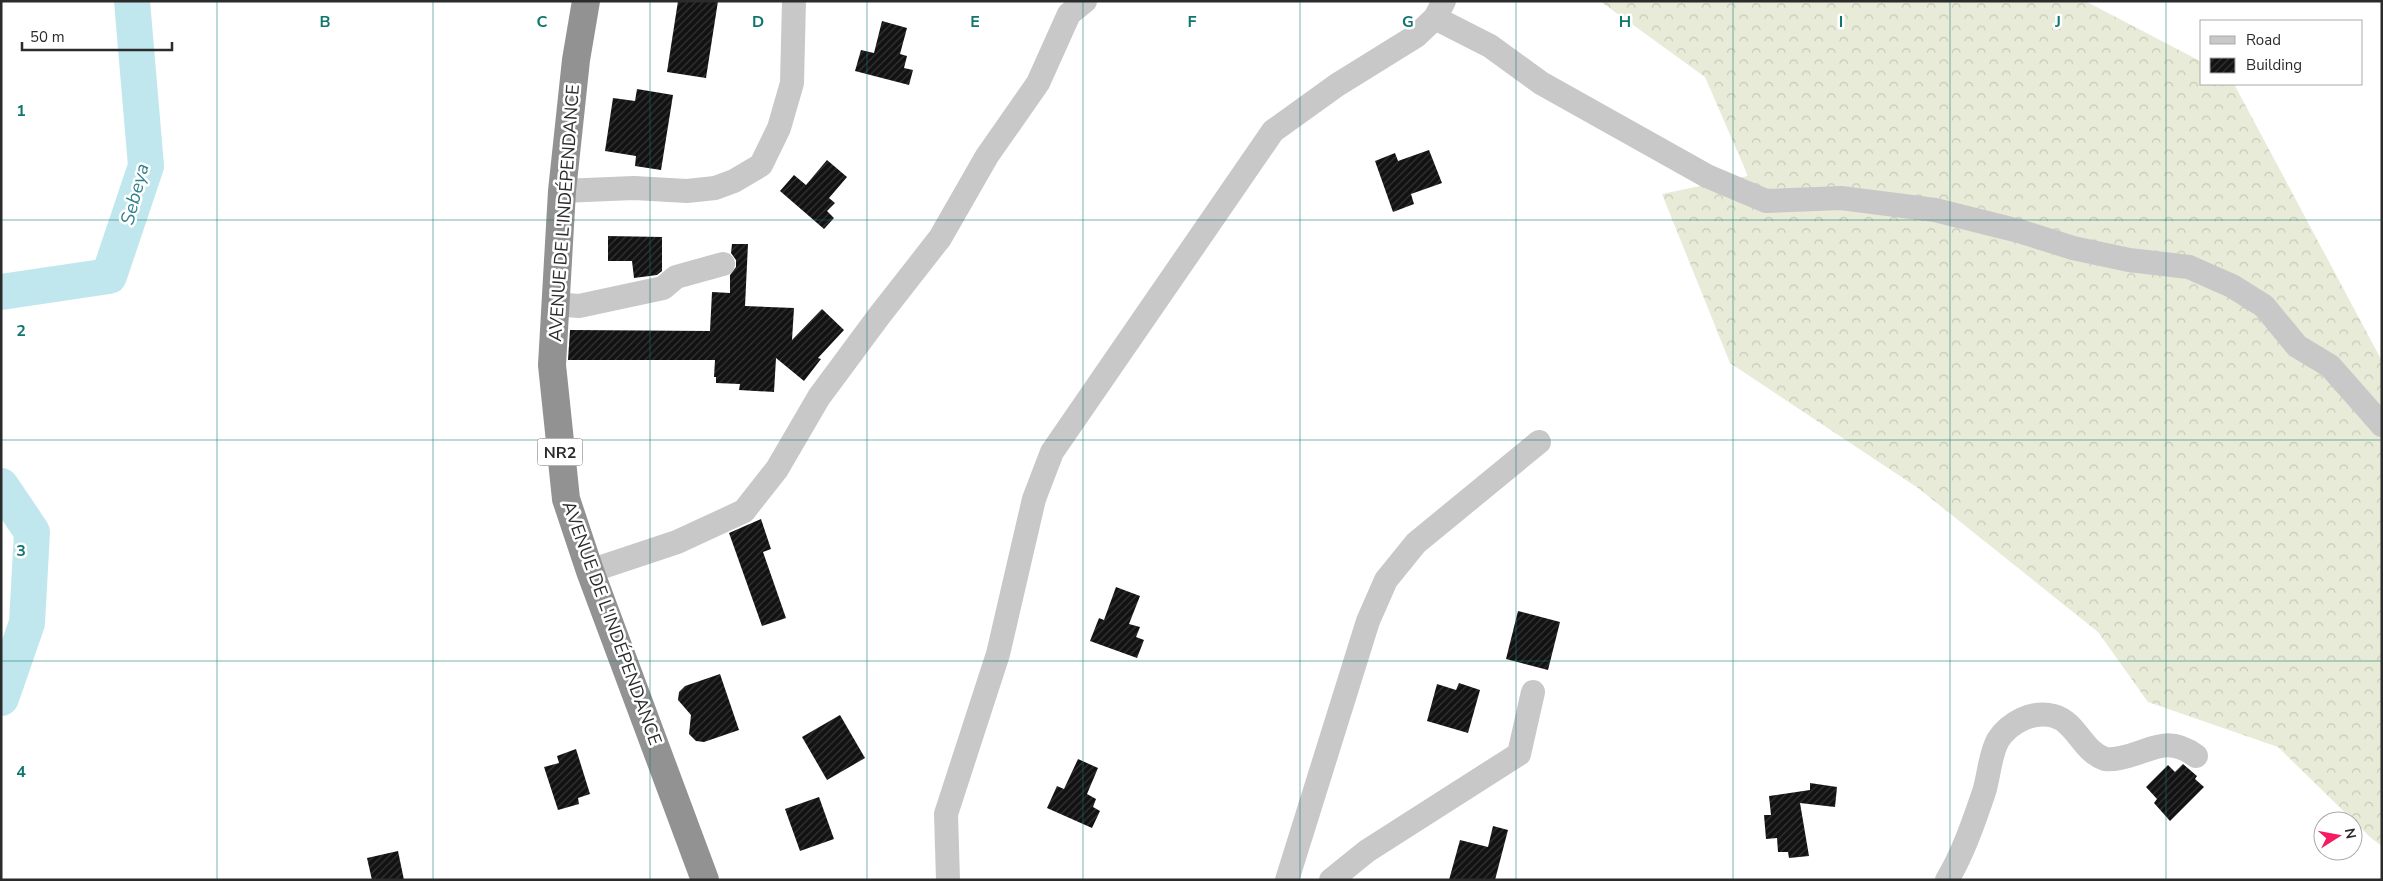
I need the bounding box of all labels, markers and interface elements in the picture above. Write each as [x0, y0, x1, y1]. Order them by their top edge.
text: B [319, 11, 331, 33]
text: C [537, 11, 548, 33]
text: D [752, 11, 764, 33]
text: E [970, 11, 980, 33]
text: F [1188, 11, 1197, 33]
text: G [1402, 11, 1414, 33]
text: H [1619, 11, 1631, 33]
text: I [1839, 11, 1843, 33]
text: J [2054, 11, 2061, 33]
scale bar [22, 20, 172, 52]
legend [2200, 20, 2363, 85]
text: 50 m [30, 27, 65, 47]
text: Road [2246, 30, 2281, 50]
text: Building [2246, 55, 2302, 75]
street label: AVENUE DE L'INDÉPENDANCE [543, 83, 585, 343]
text: 1 [16, 100, 26, 122]
water label: Sebeya [114, 161, 156, 228]
text: 2 [16, 320, 26, 342]
road number: NR2 [538, 438, 582, 466]
street label: AVENUE DE L'INDÉPENDANCE [557, 498, 667, 748]
text: 3 [16, 540, 26, 562]
text: 4 [16, 761, 26, 783]
north arrow [2313, 811, 2363, 861]
text: N [2340, 827, 2361, 841]

